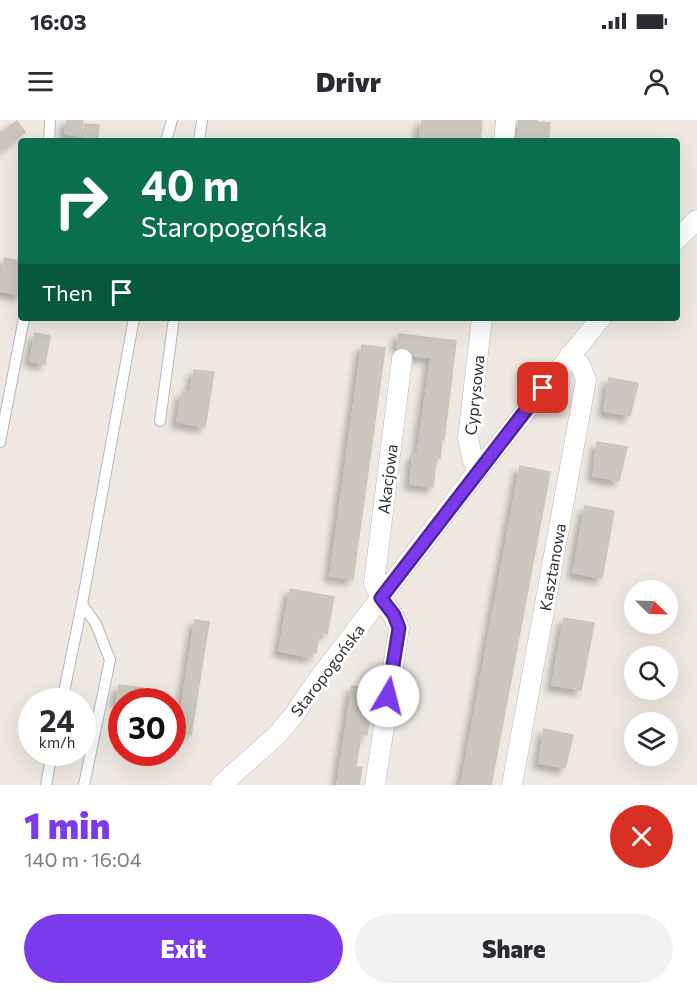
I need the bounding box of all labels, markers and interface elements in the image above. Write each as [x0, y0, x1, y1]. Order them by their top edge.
text: 16:03 [30, 8, 87, 35]
icon: menu [24, 65, 57, 98]
text: Drivr [316, 65, 381, 98]
icon: person [640, 65, 673, 98]
text: 40 m [141, 158, 239, 210]
icon: right [42, 162, 120, 240]
text: Staropogońska [141, 210, 327, 243]
icon: arrive [105, 276, 138, 309]
text: Then [42, 279, 93, 306]
street label: Cyprysowa [460, 354, 488, 436]
pin [517, 362, 568, 413]
icon: arrive [526, 371, 559, 404]
street label: Akacjowa [373, 443, 401, 515]
street label: Kasztanowa [535, 522, 569, 612]
north arrow [624, 580, 678, 634]
map controls [624, 580, 678, 766]
street label: Staropogońska [286, 620, 368, 720]
button: search [624, 646, 678, 700]
position arrow [356, 664, 420, 728]
speed limit sign: 30 [108, 688, 186, 766]
text: 24 [39, 701, 75, 738]
button: layers [624, 712, 678, 766]
text: km/h [39, 733, 75, 751]
text: 1 min [24, 802, 110, 846]
button: close [610, 805, 673, 868]
text: 140 m · 16:04 [24, 847, 142, 871]
button: Exit [24, 914, 343, 983]
button: Share [355, 914, 673, 983]

